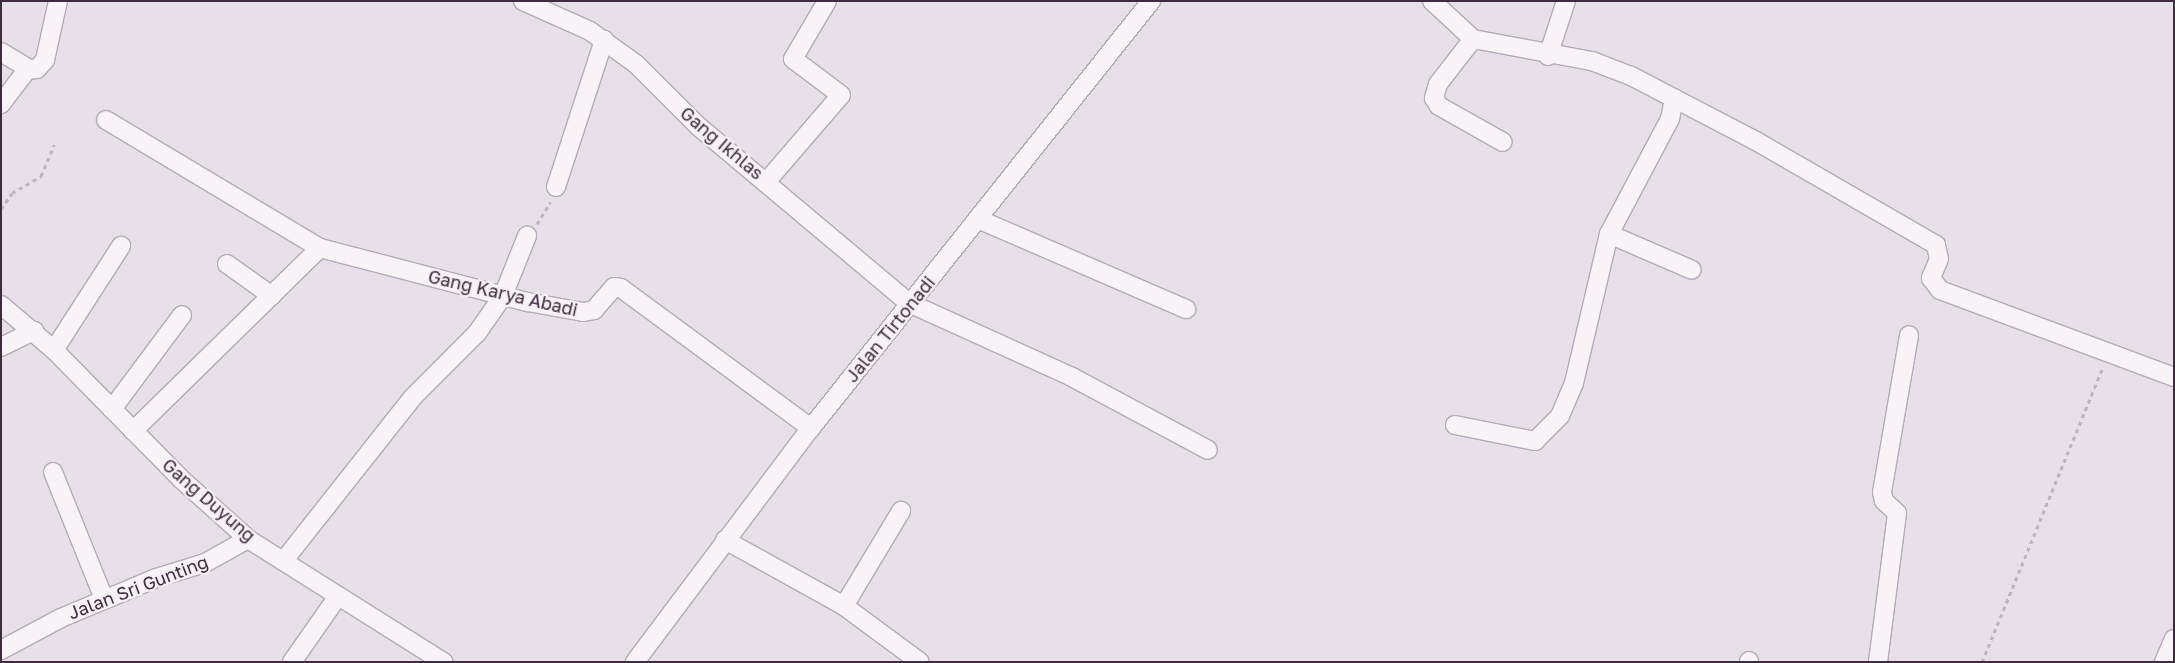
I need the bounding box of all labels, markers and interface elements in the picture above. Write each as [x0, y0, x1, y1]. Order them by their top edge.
street label: Gang Ikhlas [676, 102, 768, 184]
street label: Gang Karya Abadi [426, 265, 580, 321]
street label: Jalan Tirtonadi [841, 272, 939, 386]
street label: Gang Duyung [158, 454, 260, 546]
street label: Jalan Sri Gunting [65, 550, 211, 624]

